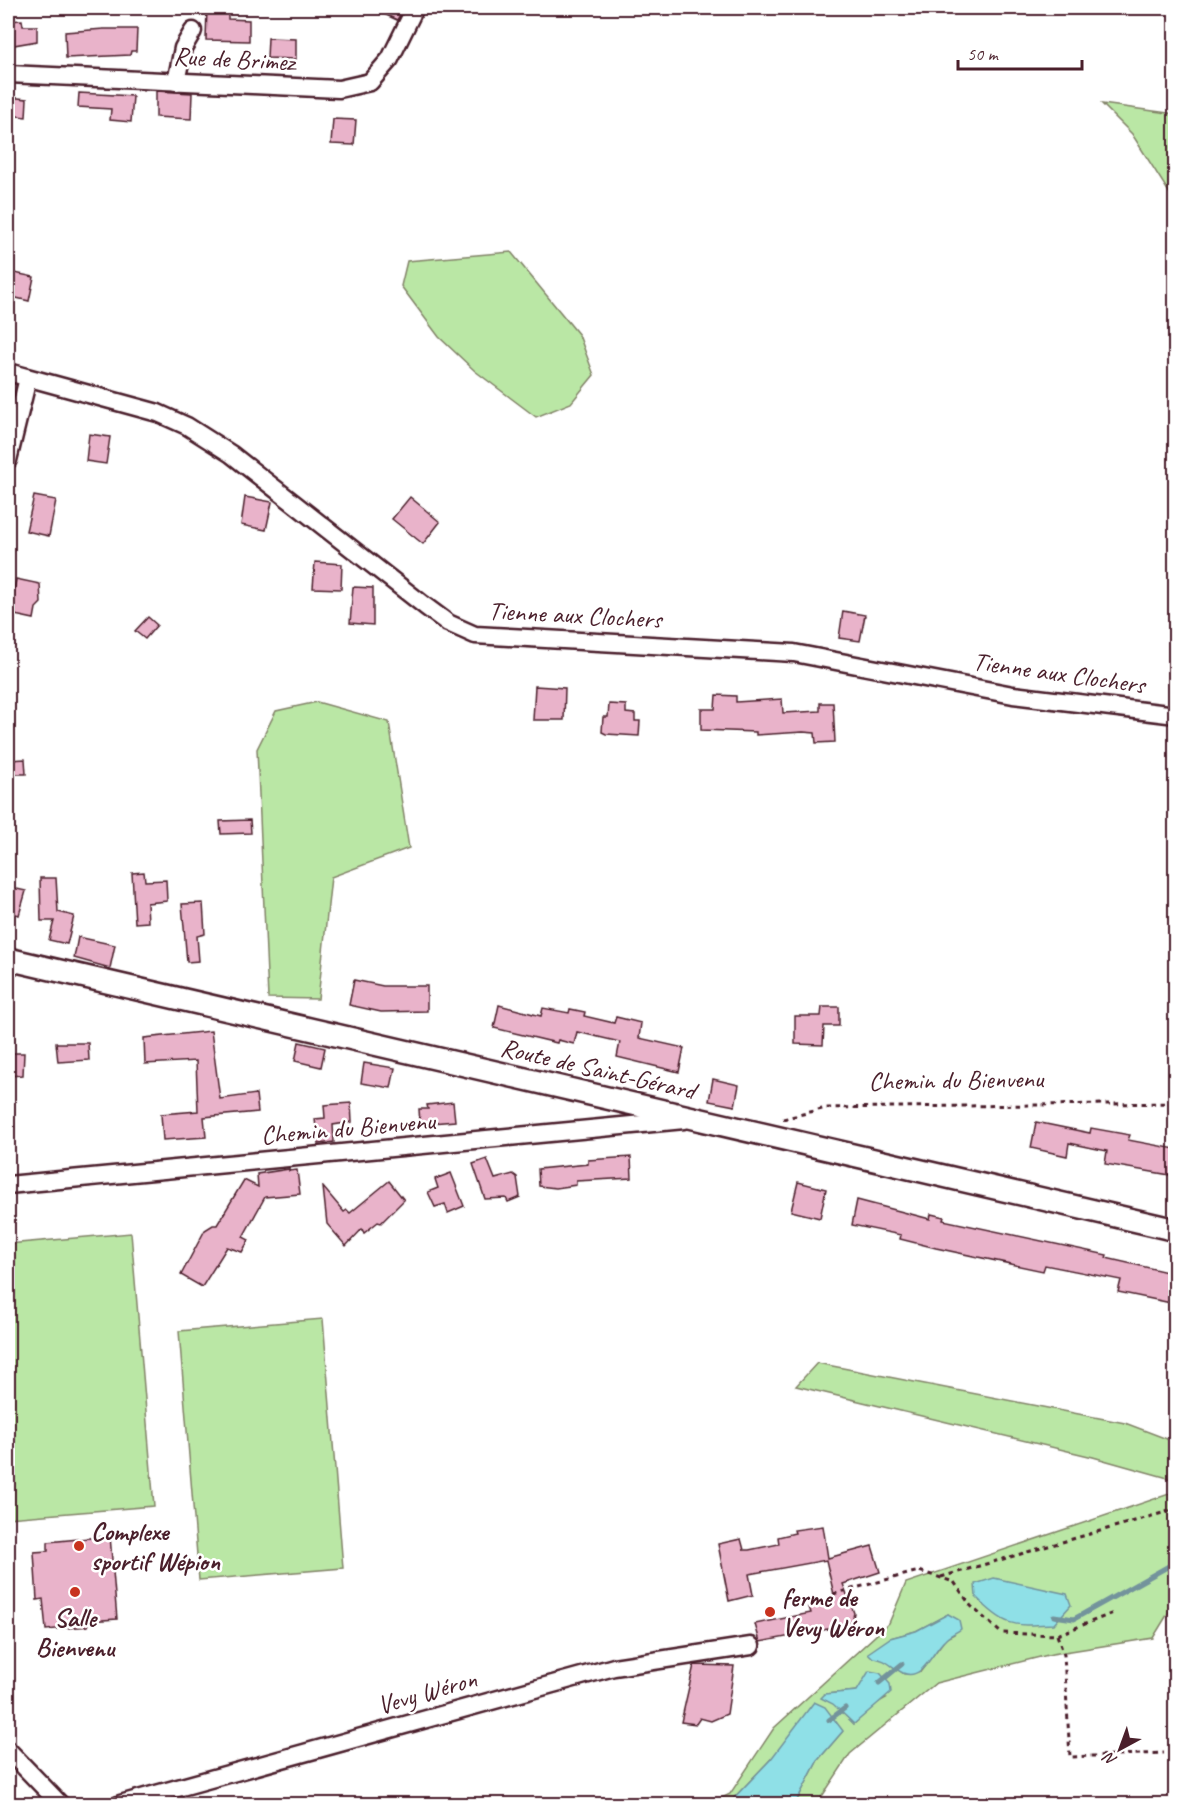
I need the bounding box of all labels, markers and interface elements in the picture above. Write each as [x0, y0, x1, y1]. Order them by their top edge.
scale bar [958, 33, 1082, 71]
street label: Rue de Brimez [172, 39, 298, 79]
text: 50 m [967, 43, 1000, 65]
street label: Tienne aux Clochers [488, 594, 664, 636]
street label: Tienne aux Clochers [971, 645, 1149, 702]
street label: Route de Saint-Gérard [497, 1031, 702, 1108]
street label: Chemin du Bienvenu [868, 1062, 1045, 1098]
street label: Chemin du Bienvenu [260, 1104, 438, 1152]
place label: Complexe sportif Wépion [91, 1515, 221, 1578]
marker: Complexe sportif Wépion [72, 1539, 86, 1553]
place label: ferme de Vevy Wéron [782, 1581, 885, 1644]
marker: Salle Bienvenu [68, 1585, 82, 1599]
place label: Salle Bienvenu [36, 1601, 117, 1664]
marker: ferme de Vevy Wéron [763, 1605, 777, 1619]
street label: Vevy Wéron [374, 1662, 481, 1722]
north arrow [1090, 1719, 1150, 1779]
text: N [1098, 1747, 1121, 1770]

